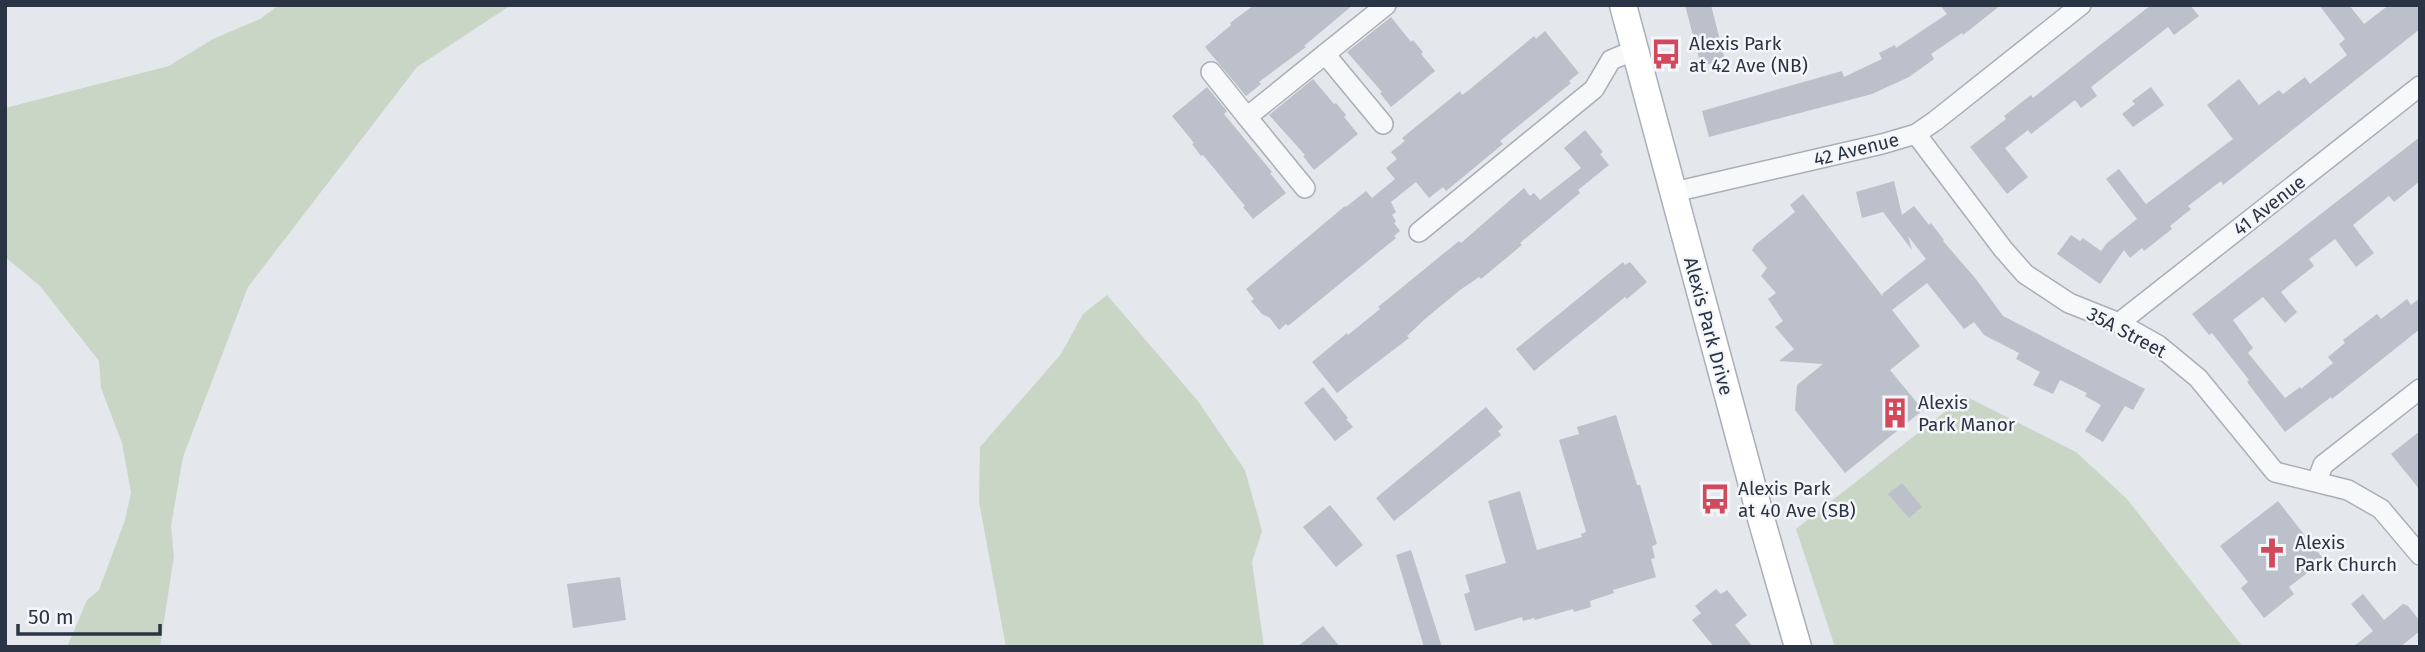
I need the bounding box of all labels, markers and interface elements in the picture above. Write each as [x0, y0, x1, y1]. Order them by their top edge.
place label: Alexis Park at 42 Ave (NB) [1689, 32, 1808, 77]
bus stop icon: Alexis Park at 42 Ave (NB) [1649, 37, 1683, 71]
street label: 42 Avenue [1811, 128, 1901, 171]
street label: 41 Avenue [2229, 170, 2310, 241]
street label: Alexis Park Drive [1679, 255, 1738, 398]
street label: 35A Street [2083, 302, 2170, 363]
place label: Alexis Park Manor [1918, 391, 2016, 436]
building icon: Alexis Park Manor [1878, 396, 1912, 430]
place label: Alexis Park at 40 Ave (SB) [1738, 477, 1856, 522]
bus stop icon: Alexis Park at 40 Ave (SB) [1698, 482, 1732, 516]
place label: Alexis Park Church [2295, 531, 2397, 576]
church icon: Alexis Park Church [2255, 536, 2289, 570]
scale bar [18, 592, 159, 636]
text: 50 m [28, 604, 74, 630]

